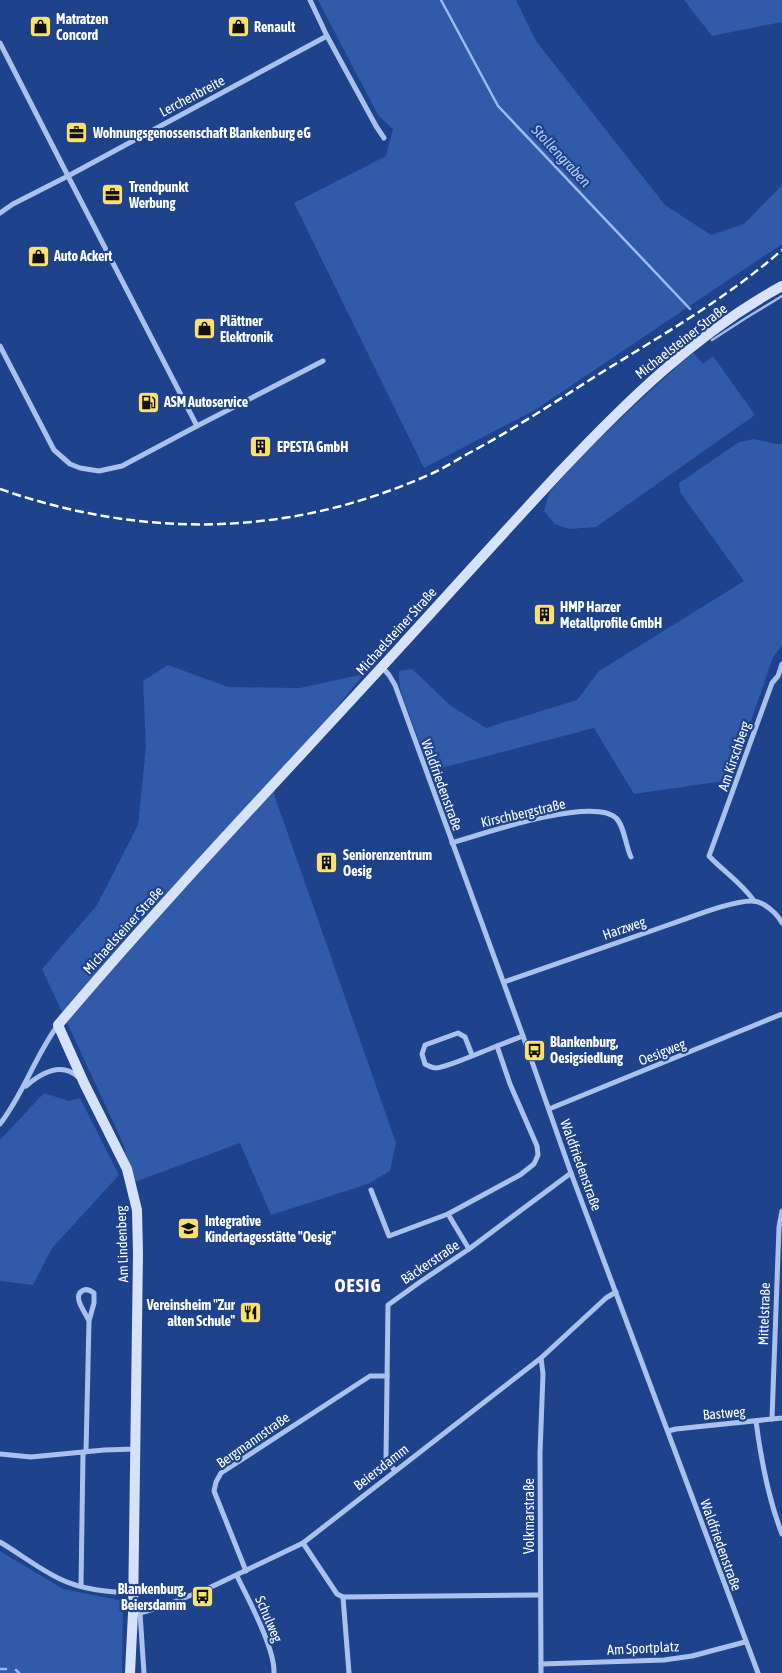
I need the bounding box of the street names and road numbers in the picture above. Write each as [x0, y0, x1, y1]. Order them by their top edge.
street label: Lerchenbreite [157, 72, 227, 120]
street label: Michaelsteiner Straße [632, 300, 730, 382]
street label: Michaelsteiner Straße [353, 584, 439, 678]
street label: Am Kirschberg [715, 719, 753, 793]
street label: Waldfriedenstraße [418, 737, 466, 833]
street label: Kirschbergstraße [479, 796, 567, 830]
street label: Michaelsteiner Straße [80, 883, 166, 977]
street label: Harzweg [600, 913, 648, 943]
street label: Oesigweg [636, 1035, 688, 1069]
street label: Waldfriedenstraße [557, 1117, 605, 1213]
street label: Am Lindenberg [113, 1205, 131, 1283]
street label: Bäckerstraße [398, 1237, 462, 1287]
street label: Mittelstraße [755, 1282, 773, 1346]
street label: Bastweg [702, 1403, 746, 1423]
street label: Bergmannstraße [214, 1409, 292, 1471]
street label: Beiersdamm [350, 1441, 412, 1493]
street label: Volkmarstraße [521, 1478, 537, 1554]
street label: Waldfriedenstraße [697, 1497, 745, 1593]
street label: Schulweg [252, 1593, 286, 1645]
street label: Am Sportplatz [607, 1638, 679, 1658]

